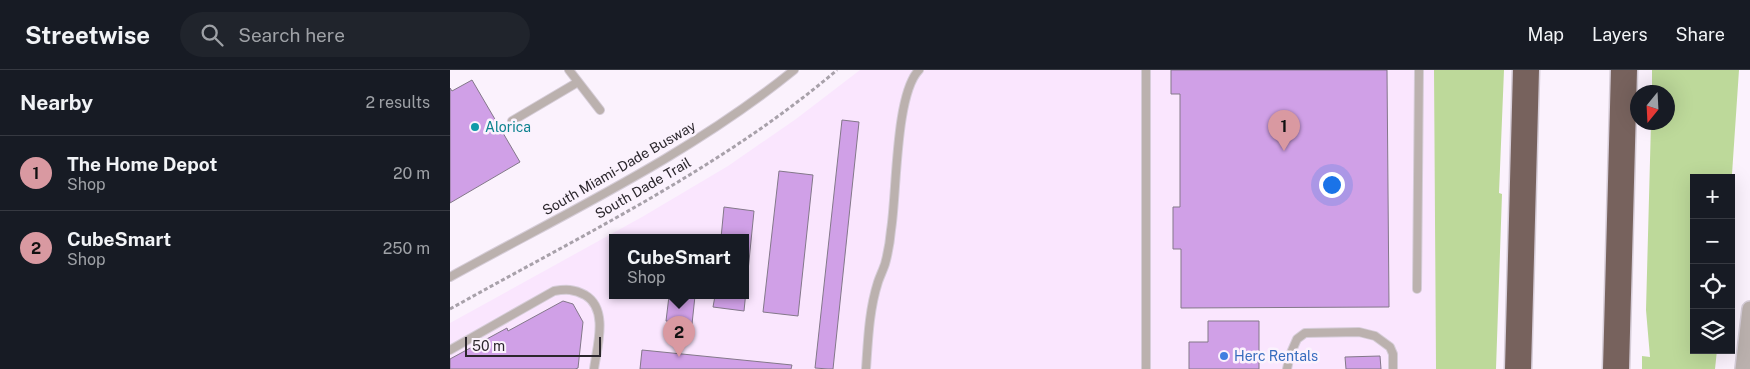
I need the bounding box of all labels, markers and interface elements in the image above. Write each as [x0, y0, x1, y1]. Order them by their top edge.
search box [180, 12, 530, 57]
text: Streetwise [25, 21, 150, 49]
icon: search [198, 21, 226, 49]
text: Search here [238, 24, 345, 46]
text: Map [1528, 24, 1564, 45]
text: Layers [1592, 24, 1648, 45]
text: Share [1676, 24, 1725, 45]
north arrow [1630, 85, 1675, 130]
text: Nearby [20, 90, 93, 115]
text: 2 results [365, 93, 430, 112]
pin: 1 [1268, 110, 1300, 151]
street label: South Miami-Dade Busway [540, 117, 699, 218]
place label: Alorica [485, 119, 531, 135]
marker: Alorica [469, 121, 481, 133]
text: The Home Depot [67, 153, 217, 175]
street label: South Dade Trail [592, 154, 694, 222]
text: 1 [33, 164, 39, 183]
text: 20 m [393, 164, 430, 183]
your location [1319, 172, 1345, 198]
map controls [1690, 174, 1735, 354]
button: + [1690, 174, 1735, 219]
text: Shop [67, 175, 106, 194]
button: − [1690, 219, 1735, 264]
text: CubeSmart [67, 228, 171, 250]
popup [609, 234, 749, 299]
text: 2 [31, 239, 41, 258]
text: 250 m [383, 239, 430, 258]
text: CubeSmart [627, 246, 731, 268]
text: Shop [67, 250, 106, 269]
button: locate [1690, 264, 1735, 309]
text: Shop [627, 268, 666, 287]
button: layers [1690, 309, 1735, 354]
pin: 2 [663, 316, 695, 357]
scale bar [465, 334, 601, 357]
text: 50 m [472, 338, 505, 354]
place label: Herc Rentals [1234, 348, 1318, 364]
marker: Herc Rentals [1218, 350, 1230, 362]

